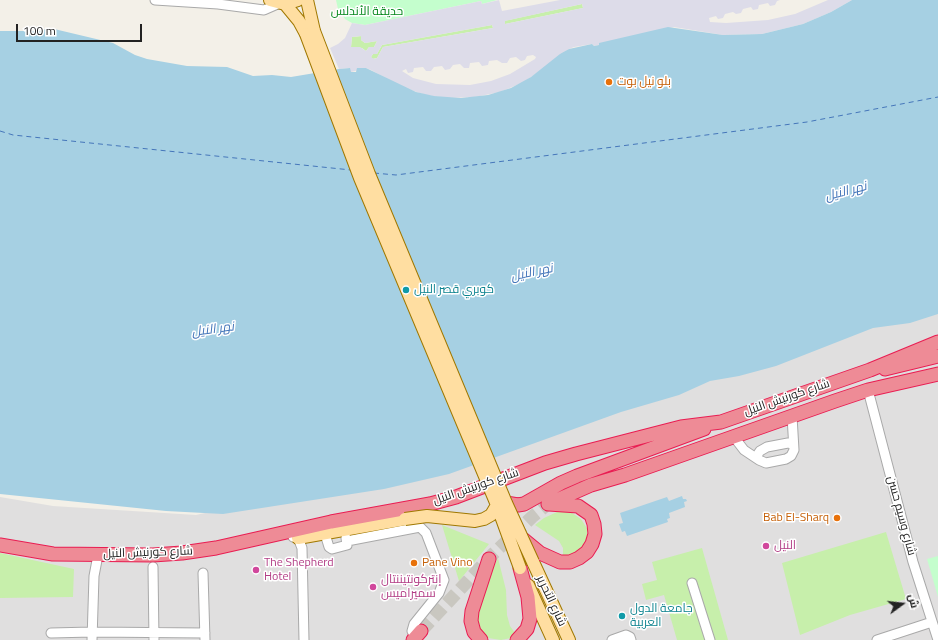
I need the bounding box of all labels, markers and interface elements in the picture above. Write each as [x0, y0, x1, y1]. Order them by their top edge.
park label: حديقة الأندلس [331, 5, 403, 19]
scale bar [18, 16, 144, 42]
text: 100 m [23, 21, 56, 40]
place label: بلو نيل بوت [617, 75, 671, 89]
marker: بلو نيل بوت [604, 77, 614, 87]
water label: نهر النيل [823, 179, 869, 205]
water label: نهر النيل [510, 261, 554, 285]
place label: كوبري قصر النيل [414, 283, 494, 297]
marker: كوبري قصر النيل [401, 285, 411, 295]
water label: نهر النيل [191, 319, 235, 341]
street label: شارع كورنيش النيل [742, 377, 832, 419]
street label: شارع كورنيش النيل [431, 466, 521, 508]
street label: شارع وسيم حسن [883, 475, 919, 557]
place label: Bab El-Sharq [763, 511, 829, 525]
marker: Bab El-Sharq [832, 513, 842, 523]
place label: النيل [774, 539, 796, 553]
marker: النيل [761, 541, 771, 551]
street label: شارع كورنيش النيل [103, 544, 193, 562]
place label: The Shepherd Hotel [264, 556, 334, 584]
place label: Pane Vino [422, 556, 473, 570]
marker: Pane Vino [409, 558, 419, 568]
marker: The Shepherd Hotel [251, 565, 261, 575]
place label: إنتركونتيننتال سميراميس [381, 573, 441, 601]
street label: شارع التحرير [533, 573, 569, 629]
marker: إنتركونتيننتال سميراميس [368, 582, 378, 592]
north arrow [882, 584, 922, 624]
text: ش [904, 592, 923, 610]
place label: جامعة الدول العربية [630, 602, 693, 630]
marker: جامعة الدول العربية [617, 611, 627, 621]

